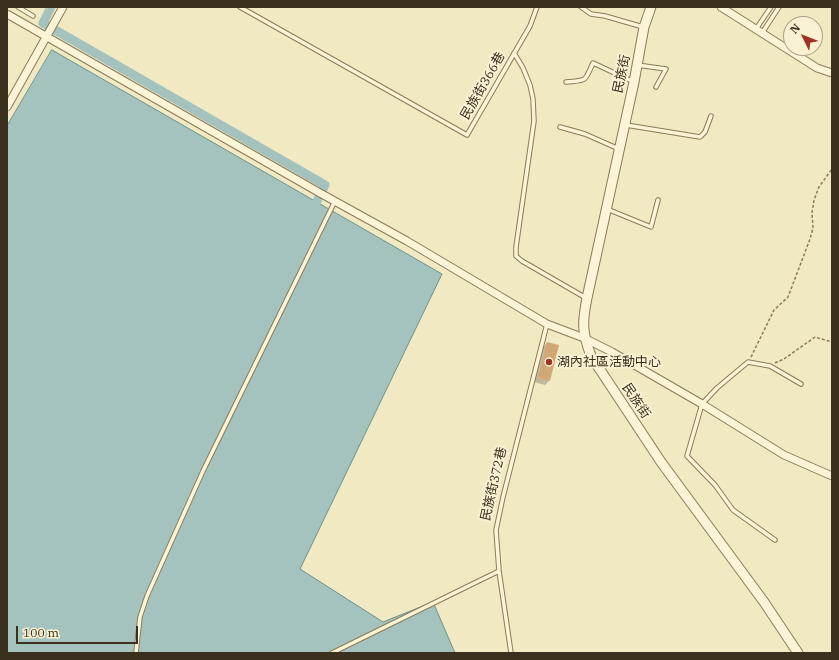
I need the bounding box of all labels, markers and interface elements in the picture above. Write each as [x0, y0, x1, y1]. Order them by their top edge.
north arrow [783, 16, 823, 56]
text: N [787, 21, 803, 36]
street label: 民族街366巷 [457, 49, 509, 123]
street label: 民族街 [610, 53, 634, 95]
place label: 湖內社區活動中心 [557, 354, 661, 370]
marker: 湖內社區活動中心 [544, 357, 554, 367]
street label: 民族街 [619, 380, 653, 422]
street label: 民族街372巷 [478, 446, 510, 522]
scale bar [18, 618, 140, 644]
text: 100 m [23, 625, 59, 640]

